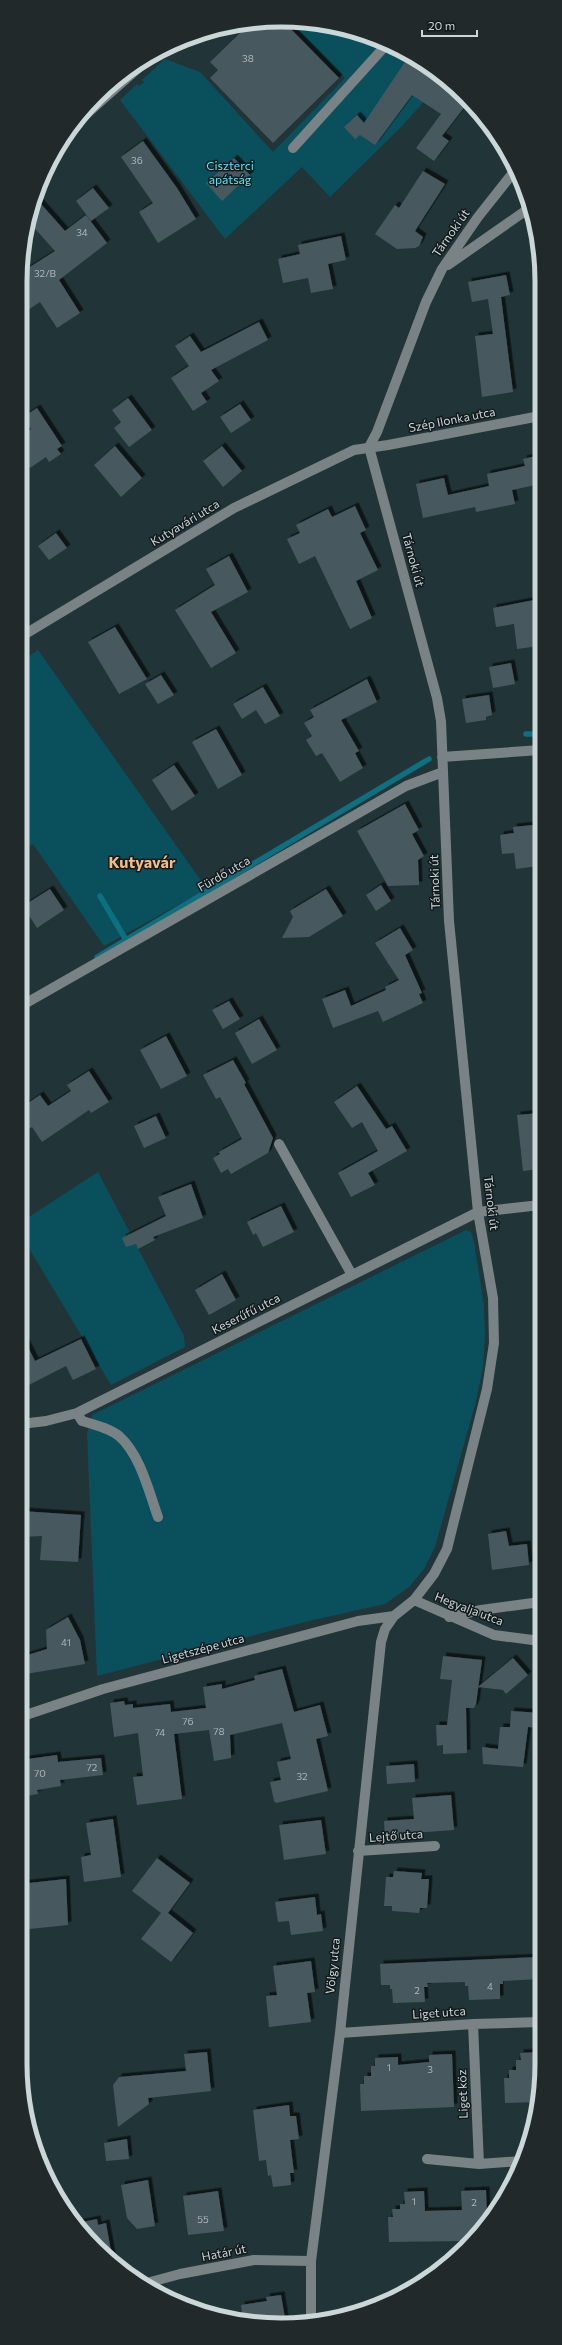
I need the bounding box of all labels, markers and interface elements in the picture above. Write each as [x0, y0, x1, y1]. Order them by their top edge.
scale bar [422, 12, 477, 38]
text: 20 m [428, 18, 455, 32]
house number: 38 [242, 52, 254, 64]
house number: 36 [131, 154, 143, 166]
park label: Ciszterci apátság [206, 158, 254, 186]
street label: Tárnoki út [429, 206, 472, 259]
house number: 34 [76, 226, 88, 238]
house number: 32/B [34, 267, 57, 279]
street label: Szép Ilonka utca [407, 404, 496, 434]
street label: Kutyavári utca [147, 496, 221, 548]
street label: Tárnoki út [400, 531, 428, 588]
district label: Kutyavár [108, 852, 176, 871]
street label: Fürdő utca [195, 853, 252, 894]
street label: Tárnoki út [426, 854, 442, 910]
street label: Tárnoki út [482, 1175, 502, 1231]
street label: Keserűfű utca [209, 1290, 282, 1336]
street label: Hegyalja utca [433, 1589, 506, 1628]
street label: Ligetszépe utca [160, 1630, 245, 1666]
house number: 41 [61, 1636, 71, 1648]
house number: 76 [182, 1715, 194, 1727]
house number: 78 [213, 1725, 225, 1737]
house number: 74 [155, 1726, 165, 1738]
house number: 72 [87, 1761, 98, 1773]
house number: 70 [34, 1767, 46, 1779]
house number: 32 [296, 1770, 308, 1782]
street label: Lejtő utca [368, 1826, 424, 1844]
street label: Völgy utca [322, 1937, 342, 1995]
house number: 4 [487, 1980, 493, 1992]
house number: 2 [414, 1984, 420, 1996]
street label: Liget utca [412, 2003, 466, 2021]
house number: 1 [387, 2061, 391, 2073]
house number: 3 [427, 2063, 433, 2075]
street label: Liget köz [454, 2069, 470, 2119]
house number: 1 [412, 2195, 416, 2207]
house number: 2 [471, 2196, 477, 2208]
house number: 55 [197, 2213, 209, 2225]
street label: Határ út [200, 2241, 247, 2263]

